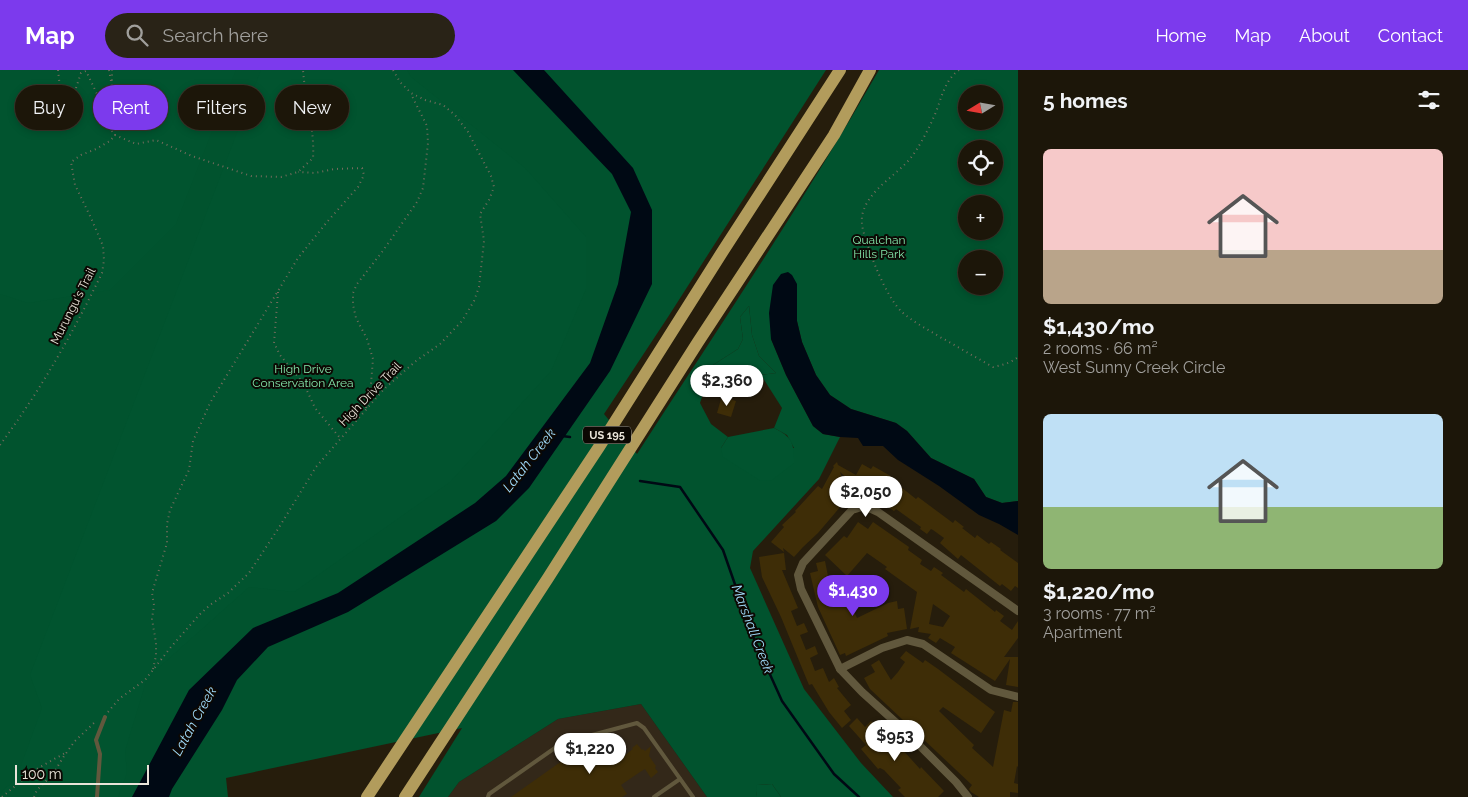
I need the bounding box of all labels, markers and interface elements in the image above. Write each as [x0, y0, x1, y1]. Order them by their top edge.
search box [105, 13, 455, 58]
text: Map [25, 21, 75, 50]
icon: search [123, 21, 151, 49]
text: Search here [163, 24, 268, 46]
text: Home [1155, 25, 1206, 46]
text: Map [1234, 25, 1271, 46]
text: About [1299, 25, 1350, 46]
text: Contact [1378, 25, 1443, 46]
chip: Buy [15, 85, 83, 130]
chip: Rent [93, 85, 168, 130]
chip: Filters [178, 85, 265, 130]
chip: New [275, 85, 349, 130]
north arrow [958, 85, 1002, 130]
map controls [958, 85, 1003, 295]
icon: filters [1415, 86, 1443, 114]
text: 5 homes [1043, 88, 1128, 113]
button: locate [958, 140, 1003, 185]
icon: home [1198, 181, 1288, 271]
button: + [958, 195, 1003, 240]
park label: Qualchan Hills Park [852, 233, 906, 261]
button: − [958, 250, 1003, 295]
street label: Murungu's Trail [48, 265, 99, 347]
text: $1,430/mo [1043, 314, 1154, 339]
text: 2 rooms · 66 m² [1043, 339, 1158, 358]
text: West Sunny Creek Circle [1043, 358, 1225, 377]
street label: High Drive Trail [336, 359, 404, 429]
park label: High Drive Conservation Area [252, 362, 354, 390]
pin: $2,360 [686, 364, 768, 407]
text: $2,360 [701, 371, 753, 390]
water label: Latah Creek [499, 425, 559, 495]
road number: US 195 [583, 426, 631, 444]
icon: home [1198, 446, 1288, 536]
pin: $2,050 [825, 476, 907, 518]
text: $2,050 [840, 482, 892, 501]
pin: $1,430 [812, 574, 894, 617]
text: $1,220/mo [1043, 579, 1154, 604]
text: $1,430 [828, 581, 878, 600]
water label: Marshall Creek [729, 582, 778, 676]
text: 3 rooms · 77 m² [1043, 604, 1156, 623]
text: Apartment [1043, 623, 1122, 642]
water label: Latah Creek [169, 683, 220, 758]
pin: $953 [865, 720, 925, 762]
text: $953 [876, 726, 914, 745]
pin: $1,220 [549, 732, 631, 775]
text: $1,220 [565, 739, 615, 758]
scale bar [15, 762, 149, 785]
text: 100 m [22, 766, 62, 782]

